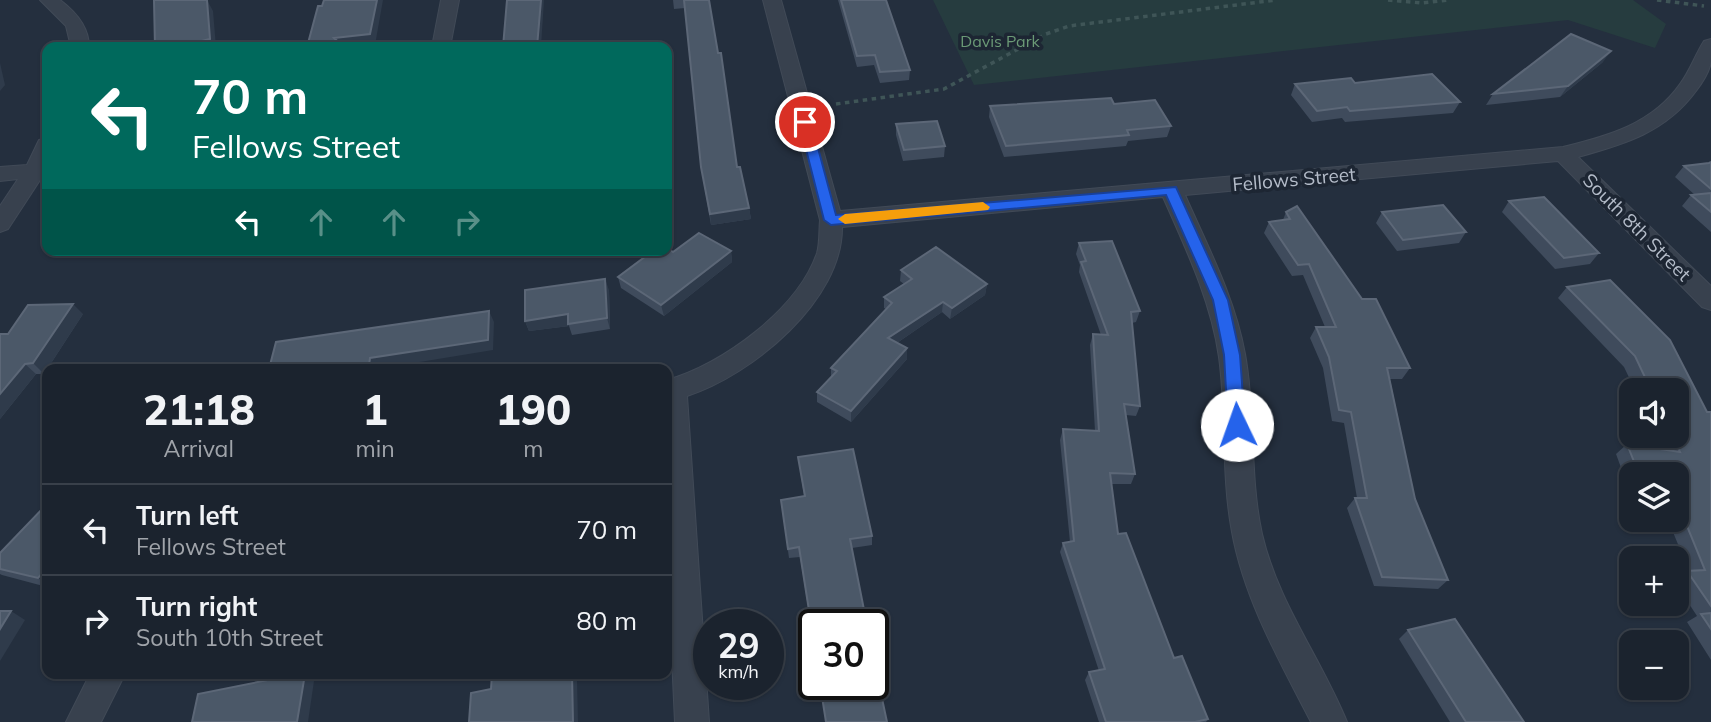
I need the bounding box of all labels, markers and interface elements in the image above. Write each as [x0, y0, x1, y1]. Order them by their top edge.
park label: Davis Park [960, 31, 1041, 51]
text: 70 m [192, 65, 308, 126]
icon: left [77, 70, 168, 161]
pin [775, 92, 835, 152]
icon: arrive [786, 103, 824, 141]
text: Fellows Street [192, 126, 400, 166]
street label: Fellows Street [1231, 162, 1357, 196]
street label: South 8th Street [1578, 168, 1696, 286]
icon: left [229, 203, 267, 241]
icon: ahead [302, 203, 340, 241]
icon: ahead [375, 203, 413, 241]
icon: right [448, 203, 486, 241]
map controls [1619, 378, 1689, 700]
button: sound [1619, 378, 1689, 448]
text: 21:18 [143, 383, 255, 436]
text: 1 [362, 383, 388, 436]
text: 190 [496, 383, 571, 436]
position arrow [1200, 388, 1274, 462]
text: Arrival [164, 434, 234, 463]
text: min [355, 434, 395, 463]
text: m [523, 434, 543, 463]
button: layers [1619, 462, 1689, 532]
text: Turn left [136, 499, 238, 532]
icon: left [77, 511, 115, 549]
text: 70 m [576, 513, 637, 546]
text: Fellows Street [136, 532, 286, 561]
button: + [1619, 546, 1689, 616]
text: Turn right [136, 590, 257, 623]
icon: right [77, 602, 115, 640]
text: 80 m [576, 604, 637, 637]
speed limit sign: 30 [798, 609, 889, 700]
text: South 10th Street [136, 623, 323, 652]
text: 29 [717, 623, 760, 667]
button: − [1619, 630, 1689, 700]
text: km/h [718, 660, 759, 683]

